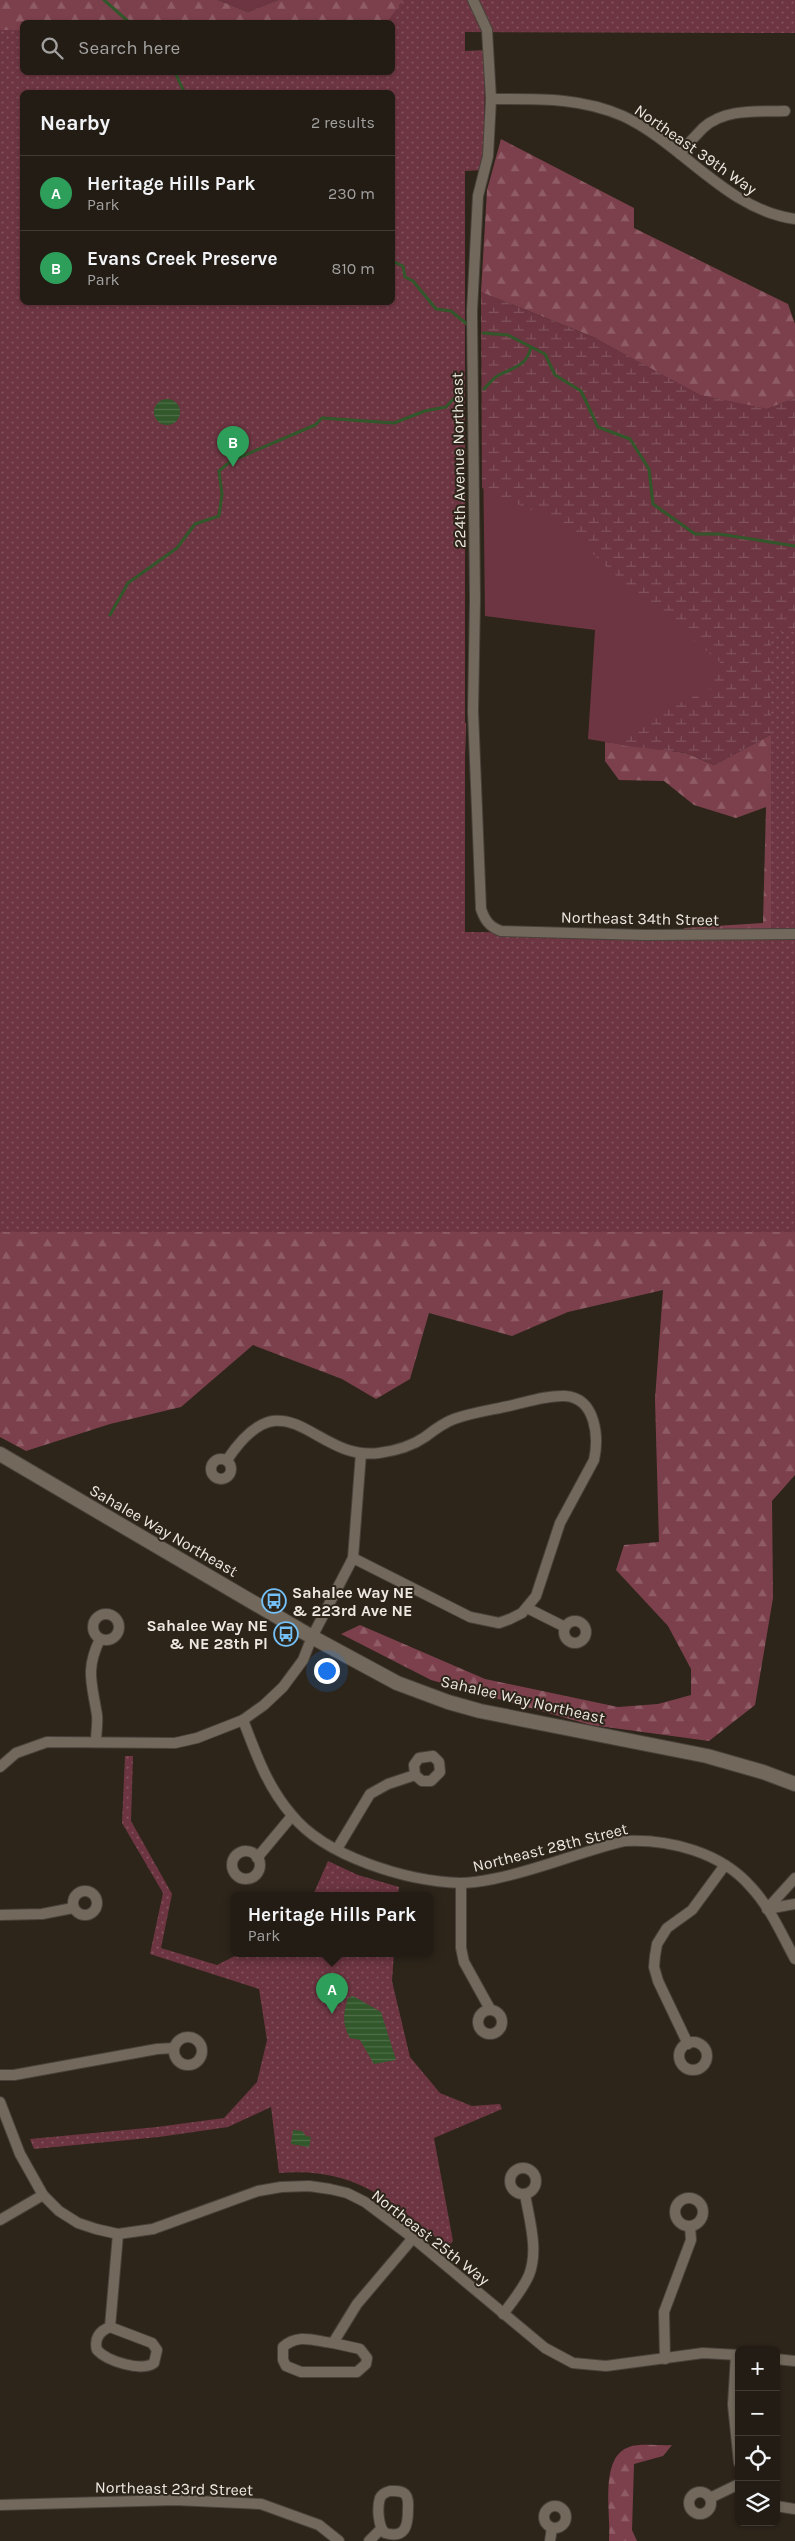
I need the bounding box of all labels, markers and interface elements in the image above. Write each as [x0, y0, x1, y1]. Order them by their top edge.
search box [20, 20, 395, 75]
icon: search [38, 34, 66, 62]
text: Search here [78, 37, 180, 59]
street label: Northeast 39th Way [631, 100, 761, 199]
text: Nearby [40, 111, 110, 135]
text: 2 results [311, 113, 375, 132]
text: Heritage Hills Park [87, 173, 256, 195]
text: A [51, 184, 61, 203]
text: 230 m [328, 184, 375, 203]
text: Park [87, 195, 119, 214]
text: Evans Creek Preserve [87, 248, 278, 270]
text: B [51, 259, 61, 278]
text: 810 m [332, 259, 375, 278]
text: Park [87, 270, 119, 289]
street label: 224th Avenue Northeast [447, 372, 470, 548]
pin: B [217, 426, 249, 467]
street label: Northeast 34th Street [561, 908, 719, 929]
street label: Sahalee Way Northeast [86, 1480, 241, 1581]
place label: Sahalee Way NE & 223rd Ave NE [292, 1583, 414, 1620]
bus stop icon: Sahalee Way NE & 223rd Ave NE [261, 1588, 287, 1614]
place label: Sahalee Way NE & NE 28th Pl [146, 1616, 268, 1653]
bus stop icon: Sahalee Way NE & NE 28th Pl [273, 1621, 299, 1647]
your location [314, 1658, 340, 1684]
street label: Sahalee Way Northeast [439, 1671, 607, 1728]
street label: Northeast 28th Street [471, 1819, 630, 1876]
popup [231, 1892, 433, 1957]
text: Heritage Hills Park [248, 1904, 416, 1926]
text: Park [248, 1926, 280, 1945]
pin: A [316, 1973, 348, 2014]
street label: Northeast 25th Way [368, 2186, 494, 2290]
map controls [735, 2346, 780, 2526]
button: + [735, 2346, 780, 2391]
button: − [735, 2391, 780, 2436]
button: locate [735, 2436, 780, 2481]
street label: Northeast 23rd Street [95, 2478, 253, 2499]
button: layers [735, 2481, 780, 2526]

